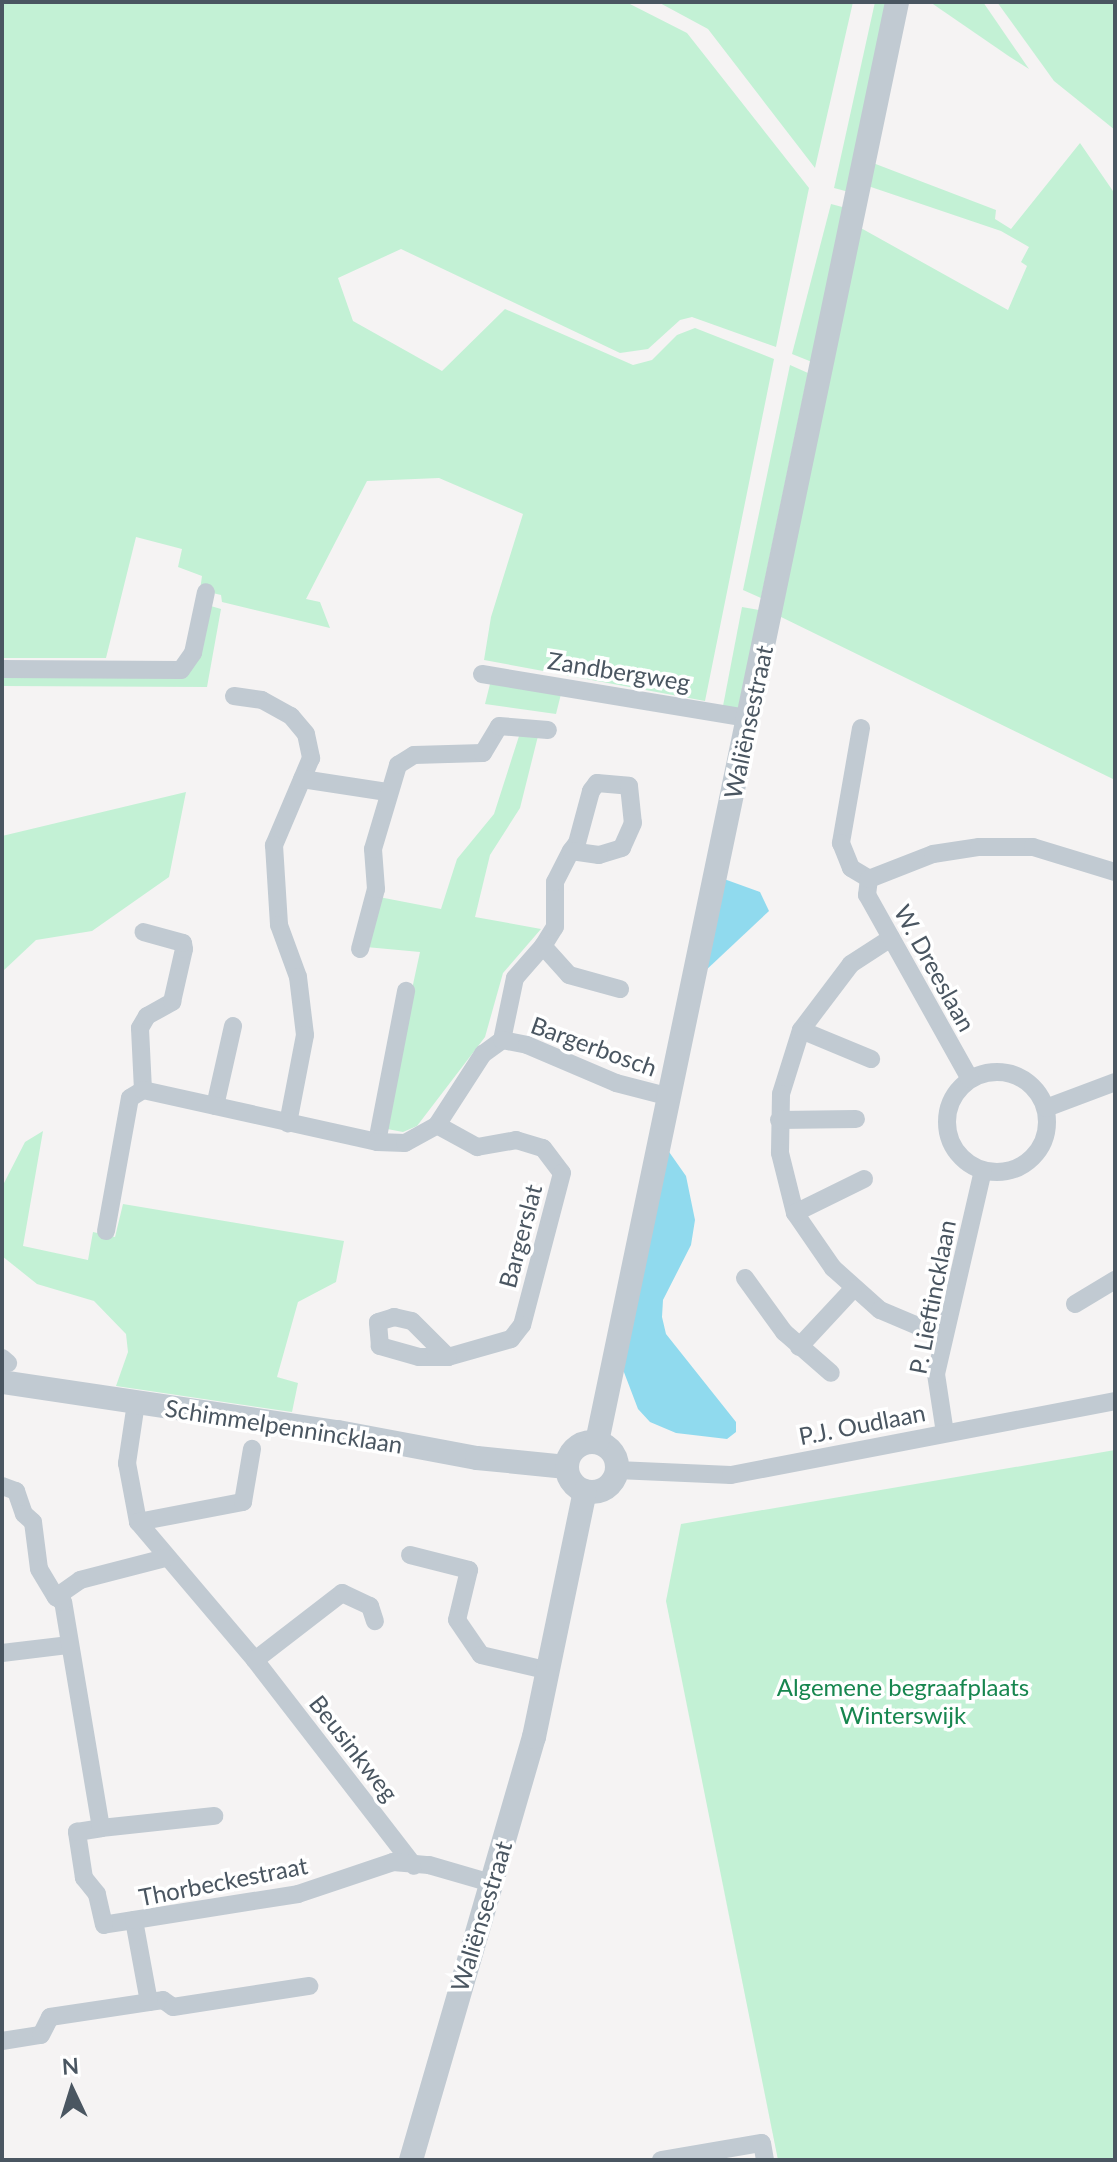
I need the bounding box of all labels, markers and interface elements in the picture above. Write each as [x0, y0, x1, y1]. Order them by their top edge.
street label: Waliënsestraat [718, 643, 778, 801]
street label: Zandbergweg [546, 646, 692, 696]
street label: W. Dreeslaan [888, 900, 982, 1036]
street label: Bargerbosch [527, 1010, 661, 1082]
street label: Bargerslat [492, 1181, 548, 1291]
street label: P. Lieftincklaan [903, 1217, 961, 1377]
street label: Schimmelpennincklaan [163, 1393, 405, 1459]
street label: P.J. Oudlaan [796, 1398, 928, 1450]
park label: Algemene begraafplaats Winterswijk [777, 1673, 1029, 1729]
street label: Beusinkweg [304, 1689, 404, 1807]
street label: Waliënsestraat [444, 1837, 518, 1995]
street label: Thorbeckestraat [136, 1851, 310, 1911]
north arrow [32, 2050, 112, 2130]
text: N [61, 2052, 80, 2080]

